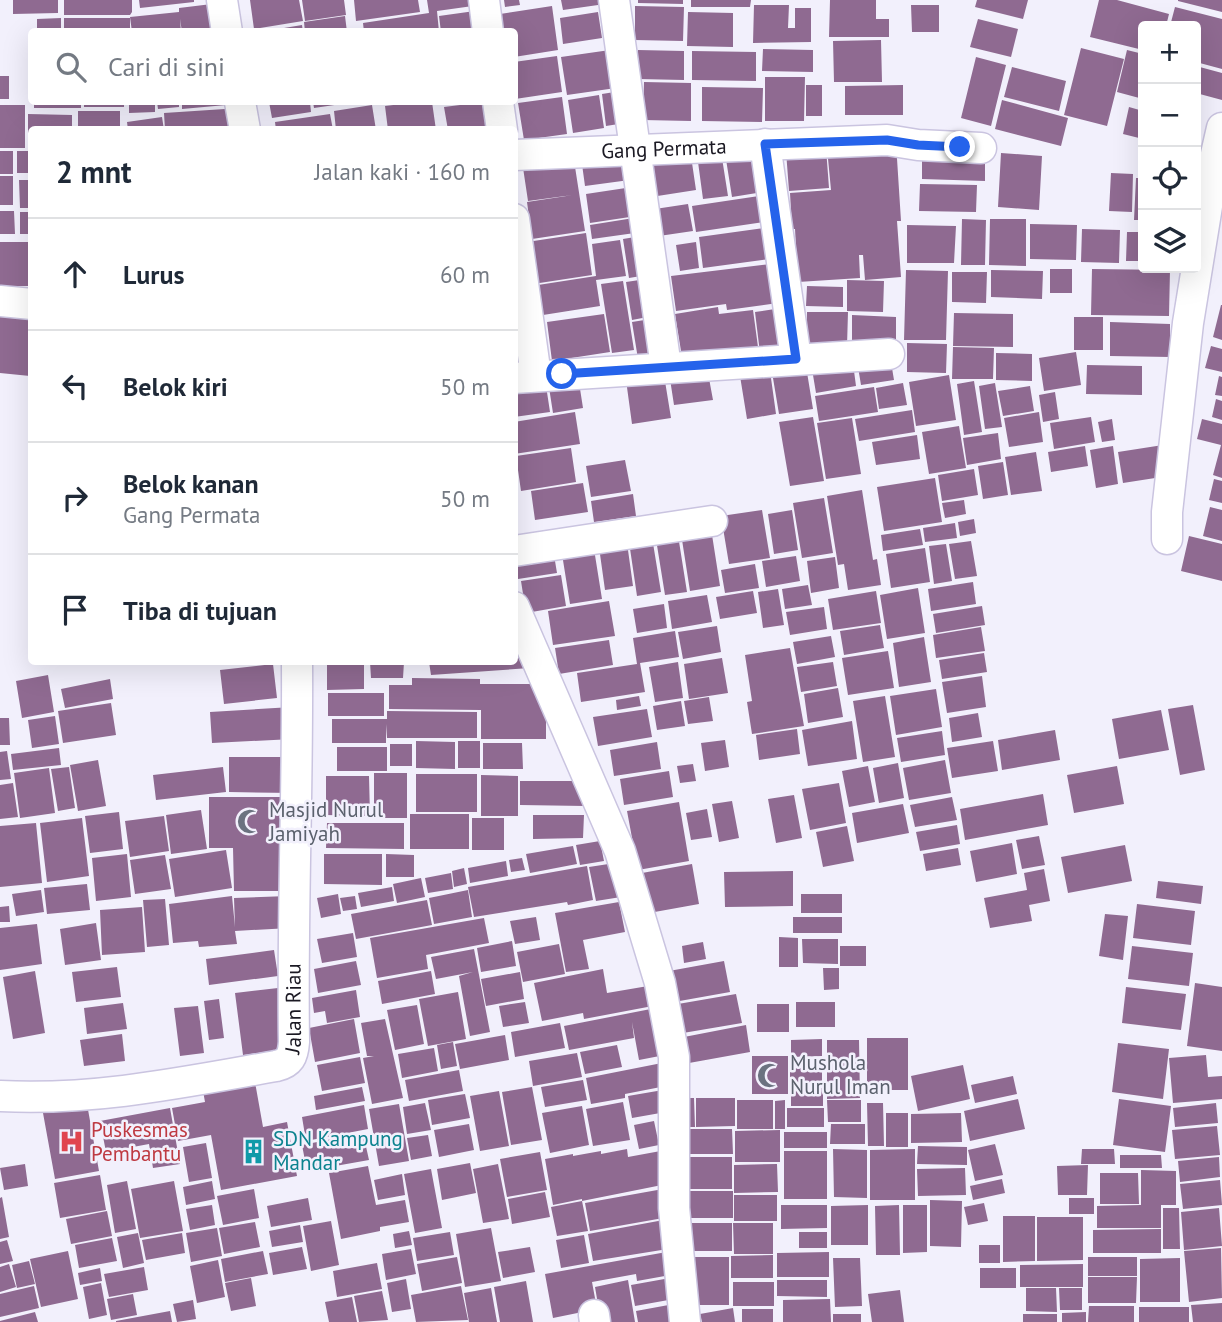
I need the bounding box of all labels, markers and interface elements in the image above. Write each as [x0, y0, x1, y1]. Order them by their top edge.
map controls [1138, 21, 1201, 273]
button: + [1138, 21, 1201, 84]
search box [28, 28, 518, 105]
icon: search [52, 48, 90, 86]
text: Cari di sini [108, 50, 225, 83]
button: − [1138, 84, 1201, 147]
route end [944, 131, 975, 162]
street label: Gang Permata [601, 132, 727, 164]
button: locate [1138, 147, 1201, 210]
text: 2 mnt [56, 152, 132, 191]
text: Jalan kaki · 160 m [315, 157, 490, 186]
button: layers [1138, 210, 1201, 273]
icon: ahead [56, 255, 94, 293]
text: Lurus [123, 258, 184, 291]
text: 60 m [440, 260, 490, 289]
route start [546, 358, 577, 389]
icon: left [56, 367, 94, 405]
text: Belok kiri [123, 370, 228, 403]
text: 50 m [440, 372, 490, 401]
text: Belok kanan [123, 467, 259, 500]
icon: right [56, 479, 94, 517]
text: 50 m [440, 484, 490, 513]
text: Gang Permata [123, 500, 260, 529]
icon: arrive [56, 591, 94, 629]
text: Tiba di tujuan [123, 594, 277, 627]
place label: Masjid Nurul Jamiyah [268, 796, 383, 847]
mosque icon: Masjid Nurul Jamiyah [235, 808, 263, 836]
street label: Jalan Riau [278, 963, 307, 1057]
place label: Mushola Nurul Iman [790, 1049, 891, 1100]
mosque icon: Mushola Nurul Iman [756, 1061, 784, 1089]
place label: Puskesmas Pembantu [91, 1116, 188, 1167]
place label: SDN Kampung Mandar [273, 1125, 403, 1176]
hospital icon: Puskesmas Pembantu [57, 1128, 85, 1156]
building icon: SDN Kampung Mandar [239, 1137, 267, 1165]

